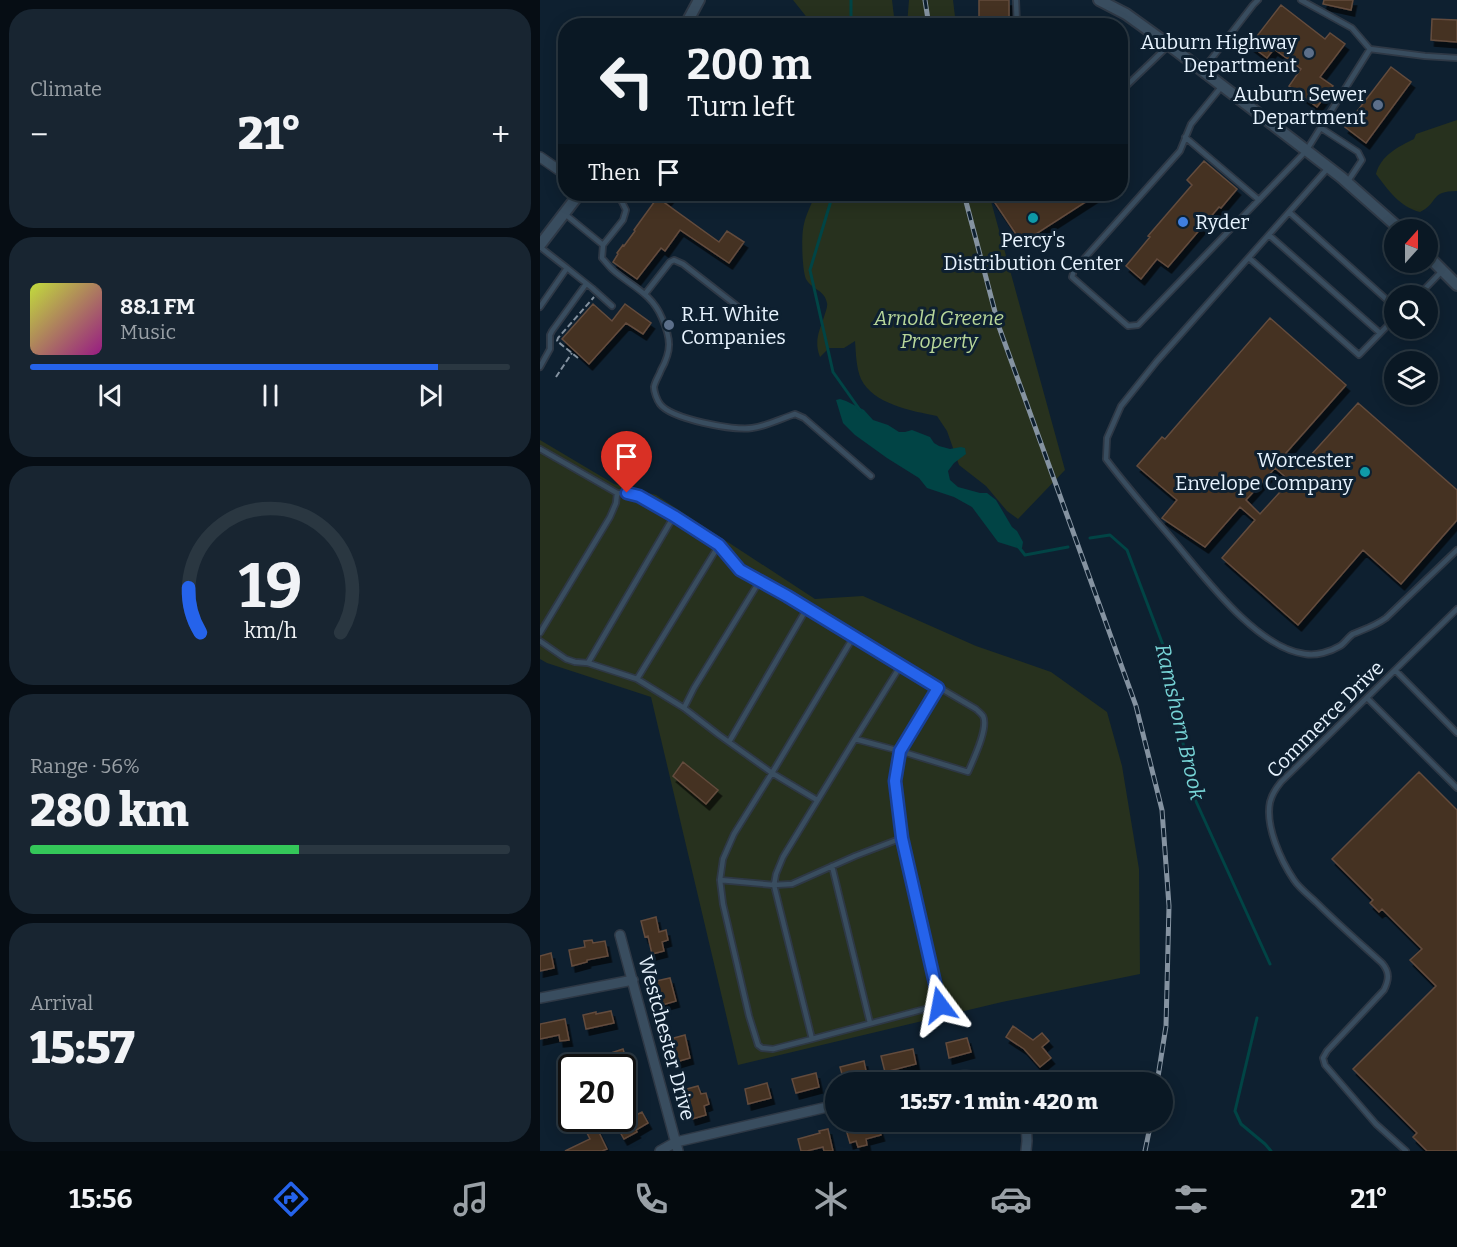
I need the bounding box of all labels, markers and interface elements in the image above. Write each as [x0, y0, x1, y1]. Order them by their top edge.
place label: Auburn Highway Department [1141, 30, 1297, 77]
text: 200 m [687, 40, 812, 90]
icon: left [588, 42, 666, 120]
marker: Auburn Highway Department [1302, 46, 1316, 60]
text: Climate [30, 77, 102, 101]
place label: Auburn Sewer Department [1233, 82, 1366, 129]
text: Turn left [687, 91, 795, 123]
marker: Auburn Sewer Department [1371, 98, 1385, 112]
text: 21° [238, 107, 302, 161]
text: − [30, 115, 48, 155]
text: + [491, 115, 510, 155]
icon: arrive [652, 156, 685, 189]
text: Then [588, 159, 640, 186]
place label: Ryder [1195, 210, 1250, 234]
marker: Percy's Distribution Center [1026, 211, 1040, 225]
marker: Ryder [1176, 215, 1190, 229]
north arrow [1384, 219, 1438, 273]
map controls [1384, 219, 1438, 405]
place label: Percy's Distribution Center [943, 228, 1123, 275]
button: search [1384, 285, 1438, 339]
text: 88.1 FM [120, 293, 195, 320]
place label: R.H. White Companies [681, 302, 786, 349]
park label: Arnold Greene Property [873, 306, 1004, 353]
marker: R.H. White Companies [662, 318, 676, 332]
text: Music [120, 320, 176, 344]
button: layers [1384, 351, 1438, 405]
icon: previous [94, 379, 127, 412]
icon: pause [254, 379, 287, 412]
icon: next [414, 379, 447, 412]
pin [601, 431, 652, 493]
icon: arrive [610, 440, 643, 473]
place label: Worcester Envelope Company [1175, 448, 1353, 495]
marker: Worcester Envelope Company [1358, 465, 1372, 479]
text: 19 [238, 549, 302, 624]
text: km/h [243, 618, 297, 644]
water label: Ramshorn Brook [1149, 641, 1211, 803]
street label: Commerce Drive [1262, 656, 1388, 782]
text: Range · 56% [30, 754, 140, 778]
text: 280 km [30, 784, 189, 838]
street label: Westchester Drive [633, 953, 701, 1123]
position arrow [908, 973, 972, 1037]
text: Arrival [30, 991, 93, 1015]
text: 15:57 [30, 1021, 135, 1075]
speed limit sign: 20 [558, 1054, 636, 1132]
text: 15:57 · 1 min · 420 m [900, 1088, 1098, 1115]
icon: directions [270, 1178, 312, 1220]
icon: music [450, 1178, 492, 1220]
icon: phone [630, 1178, 672, 1220]
icon: climate [810, 1178, 852, 1220]
icon: car [990, 1178, 1032, 1220]
icon: filters [1170, 1178, 1212, 1220]
text: 15:56 [69, 1183, 132, 1215]
text: 21° [1350, 1183, 1388, 1215]

